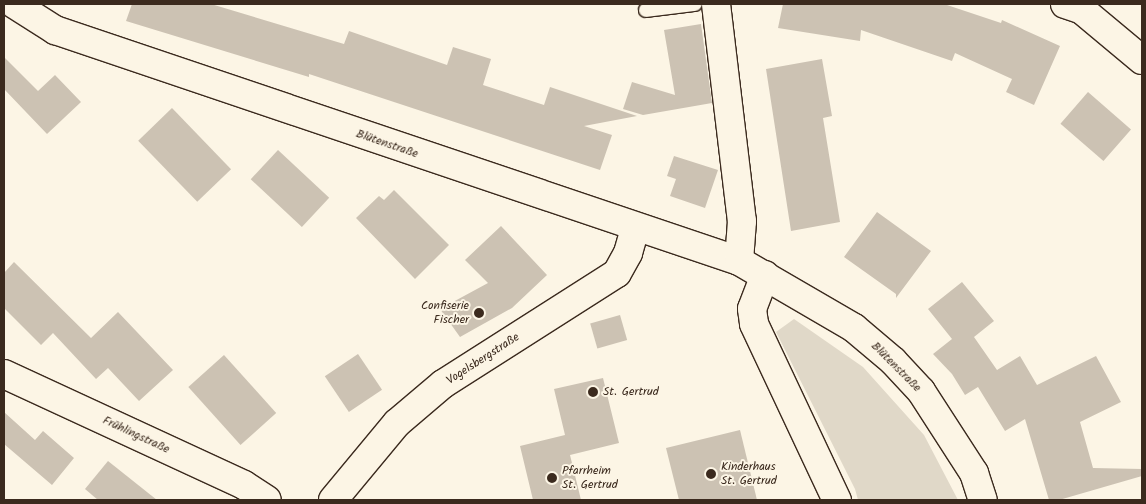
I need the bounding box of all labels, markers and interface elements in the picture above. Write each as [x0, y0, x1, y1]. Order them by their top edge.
street label: Blütenstraße [354, 127, 420, 161]
place label: Confiserie Fischer [421, 299, 469, 327]
marker: Confiserie Fischer [473, 307, 485, 319]
street label: Vogelsbergstraße [444, 330, 522, 388]
street label: Blütenstraße [868, 339, 924, 395]
place label: St. Gertrud [603, 385, 659, 399]
marker: St. Gertrud [587, 386, 599, 398]
street label: Frühlingstraße [100, 413, 172, 457]
place label: Kinderhaus St. Gertrud [721, 460, 777, 488]
place label: Pfarrheim St. Gertrud [562, 464, 618, 492]
marker: Kinderhaus St. Gertrud [705, 468, 717, 480]
marker: Pfarrheim St. Gertrud [546, 472, 558, 484]

